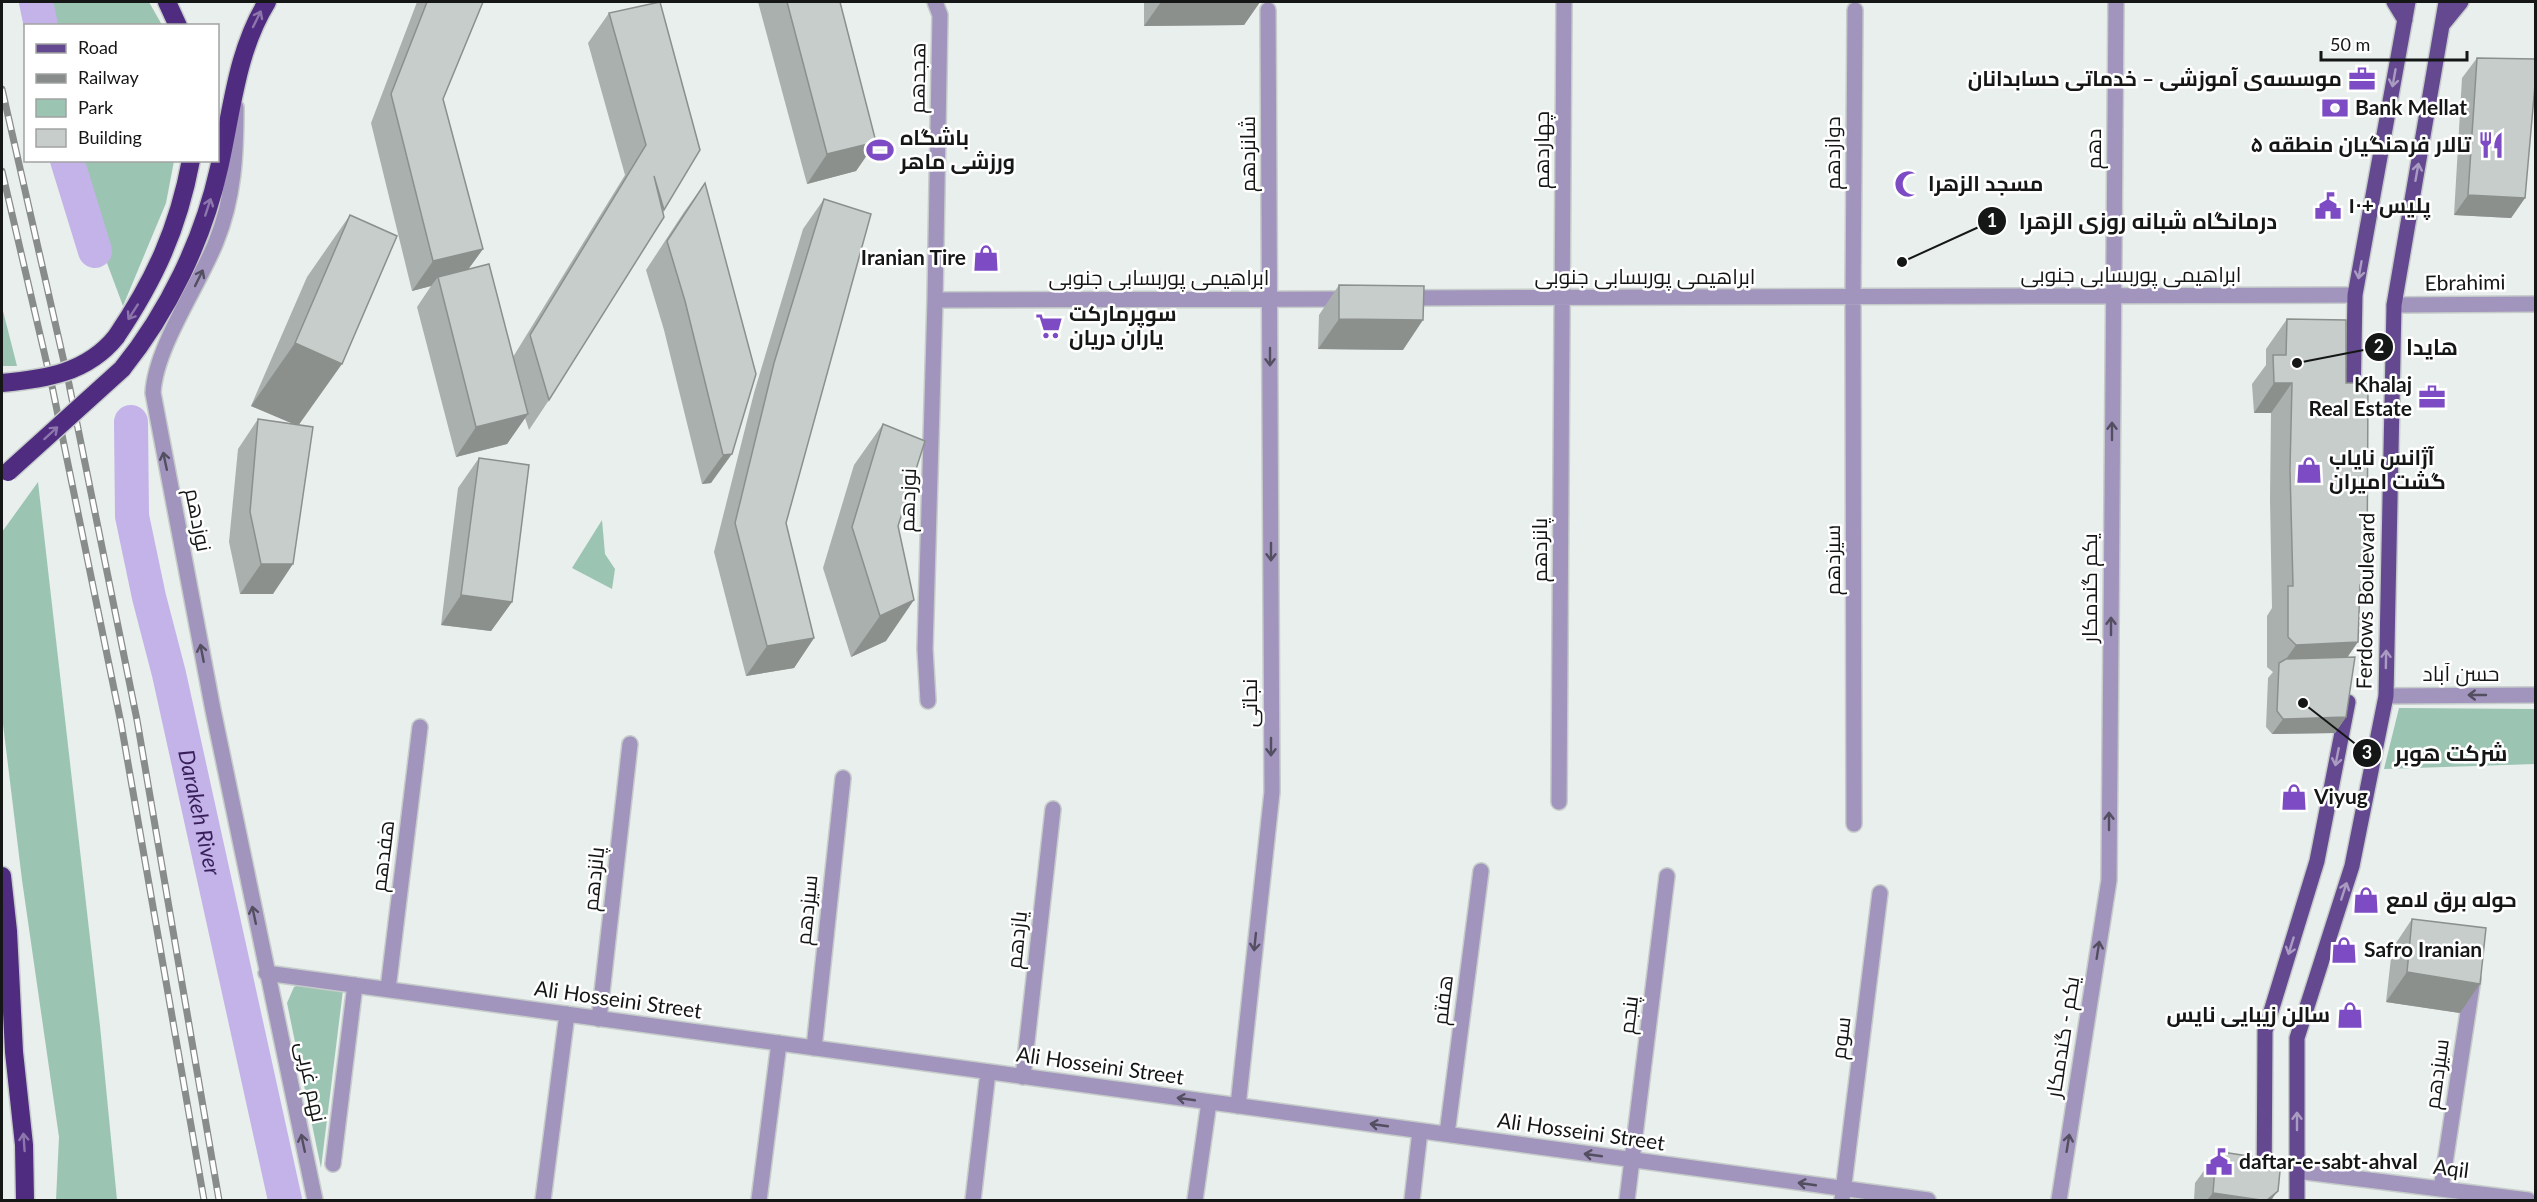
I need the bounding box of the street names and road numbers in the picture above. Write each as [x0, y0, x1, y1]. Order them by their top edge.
street label: هجدهم [903, 42, 933, 114]
street label: چهاردهم [1528, 111, 1556, 189]
street label: شانزدهم [1234, 116, 1262, 192]
street label: دوازدهم [1819, 116, 1847, 190]
street label: دهم [2080, 129, 2108, 169]
street label: ابراهیمی پوربسابی جنوبی [2020, 261, 2242, 289]
street label: ابراهیمی پوربسابی جنوبی [1534, 263, 1756, 291]
street label: ابراهیمی پوربسابی جنوبی [1048, 264, 1270, 292]
street label: Ebrahimi [2424, 268, 2506, 295]
street label: نوزدهم [893, 468, 923, 532]
street label: نوزدهم [178, 486, 218, 554]
street label: Ferdows Boulevard [2350, 512, 2379, 689]
street label: پانزدهم [1526, 517, 1554, 582]
street label: سیزدهم [1819, 525, 1847, 595]
street label: یکم گندمکار [2076, 533, 2104, 644]
street label: حسن آباد [2423, 660, 2500, 687]
street label: نجاتی [1236, 679, 1263, 727]
street label: هفدهم [365, 819, 401, 893]
street label: پانزدهم [577, 845, 611, 912]
street label: سیزدهم [789, 873, 825, 947]
street label: یازدهم [1000, 909, 1034, 970]
street label: هفتم [1426, 973, 1460, 1027]
street label: Ali Hosseini Street [533, 974, 704, 1023]
street label: یکم - گندمکار [2039, 974, 2086, 1101]
street label: پنجم [1613, 994, 1645, 1036]
street label: سوم [1825, 1015, 1857, 1061]
street label: سیزدهم [2418, 1037, 2456, 1111]
street label: نهم غربی [289, 1039, 333, 1125]
street label: Ali Hosseini Street [1015, 1040, 1186, 1089]
street label: Ali Hosseini Street [1496, 1106, 1667, 1155]
street label: Aqil [2432, 1153, 2470, 1182]

